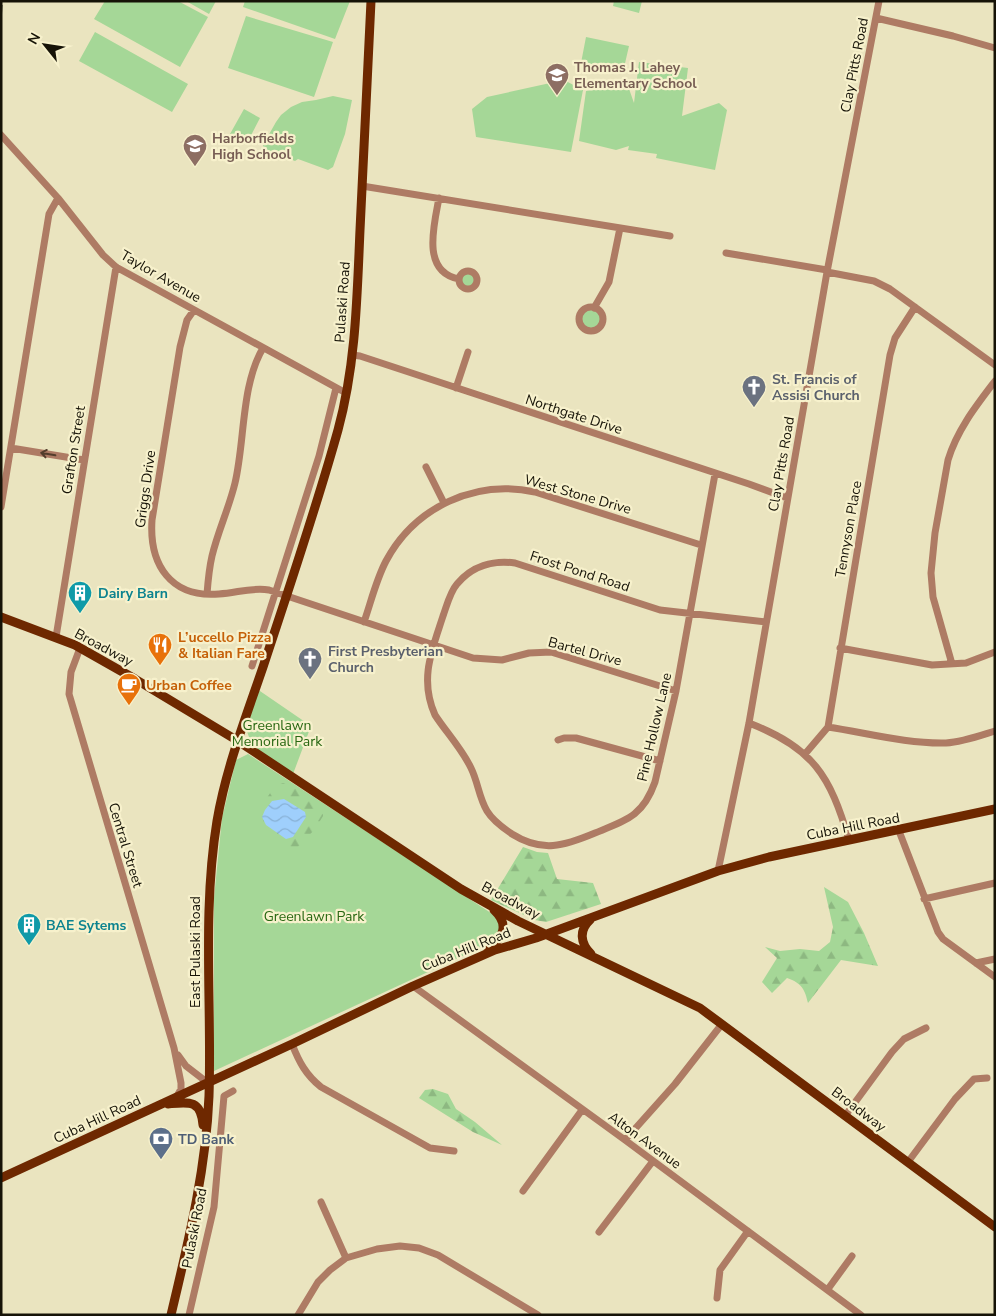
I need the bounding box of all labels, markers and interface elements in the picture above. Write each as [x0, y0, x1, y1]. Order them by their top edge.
street label: Clay Pitts Road [836, 16, 873, 114]
north arrow [20, 20, 70, 70]
text: N [23, 29, 45, 48]
place label: Thomas J. Lahey Elementary School [574, 58, 697, 93]
school or university icon: Thomas J. Lahey Elementary School [544, 62, 570, 96]
place label: Harborfields High School [212, 129, 294, 164]
school or university icon: Harborfields High School [182, 133, 208, 167]
street label: Taylor Avenue [117, 246, 204, 307]
street label: Pulaski Road [330, 261, 355, 343]
place label: St. Francis of Assisi Church [772, 370, 860, 405]
church icon: St. Francis of Assisi Church [741, 374, 767, 408]
street label: Northgate Drive [523, 390, 625, 439]
street label: Grafton Street [57, 404, 90, 496]
street label: Clay Pitts Road [764, 415, 799, 513]
one-way arrow [40, 448, 56, 458]
street label: Griggs Drive [131, 449, 160, 529]
street label: West Stone Drive [522, 470, 634, 519]
street label: Tennyson Place [831, 479, 866, 579]
street label: Frost Pond Road [527, 546, 632, 597]
building icon: Dairy Barn [67, 580, 93, 614]
place label: Dairy Barn [98, 584, 168, 603]
street label: Broadway [71, 624, 137, 671]
place label: L’uccello Pizza & Italian Fare [178, 628, 271, 663]
restaurant icon: L’uccello Pizza & Italian Fare [147, 632, 173, 666]
street label: Bartel Drive [546, 633, 624, 670]
place label: First Presbyterian Church [328, 642, 443, 677]
church icon: First Presbyterian Church [297, 646, 323, 680]
street label: Pine Hollow Lane [633, 671, 676, 783]
cafe icon: Urban Coffee [116, 672, 142, 706]
place label: Urban Coffee [146, 676, 232, 695]
park label: Greenlawn Memorial Park [232, 716, 323, 751]
street label: Central Street [104, 801, 147, 890]
street label: Cuba Hill Road [805, 808, 901, 845]
street label: Broadway [478, 877, 544, 924]
street label: East Pulaski Road [186, 896, 205, 1008]
park label: Greenlawn Park [264, 907, 365, 926]
building icon: BAE Sytems [16, 912, 42, 946]
place label: BAE Sytems [46, 916, 127, 935]
street label: Cuba Hill Road [419, 923, 514, 976]
street label: Broadway [827, 1083, 891, 1137]
street label: Cuba Hill Road [50, 1091, 144, 1148]
street label: Alton Avenue [604, 1107, 685, 1173]
bank icon: TD Bank [148, 1126, 174, 1160]
place label: TD Bank [178, 1130, 235, 1149]
street label: Pulaski Road [177, 1186, 212, 1270]

